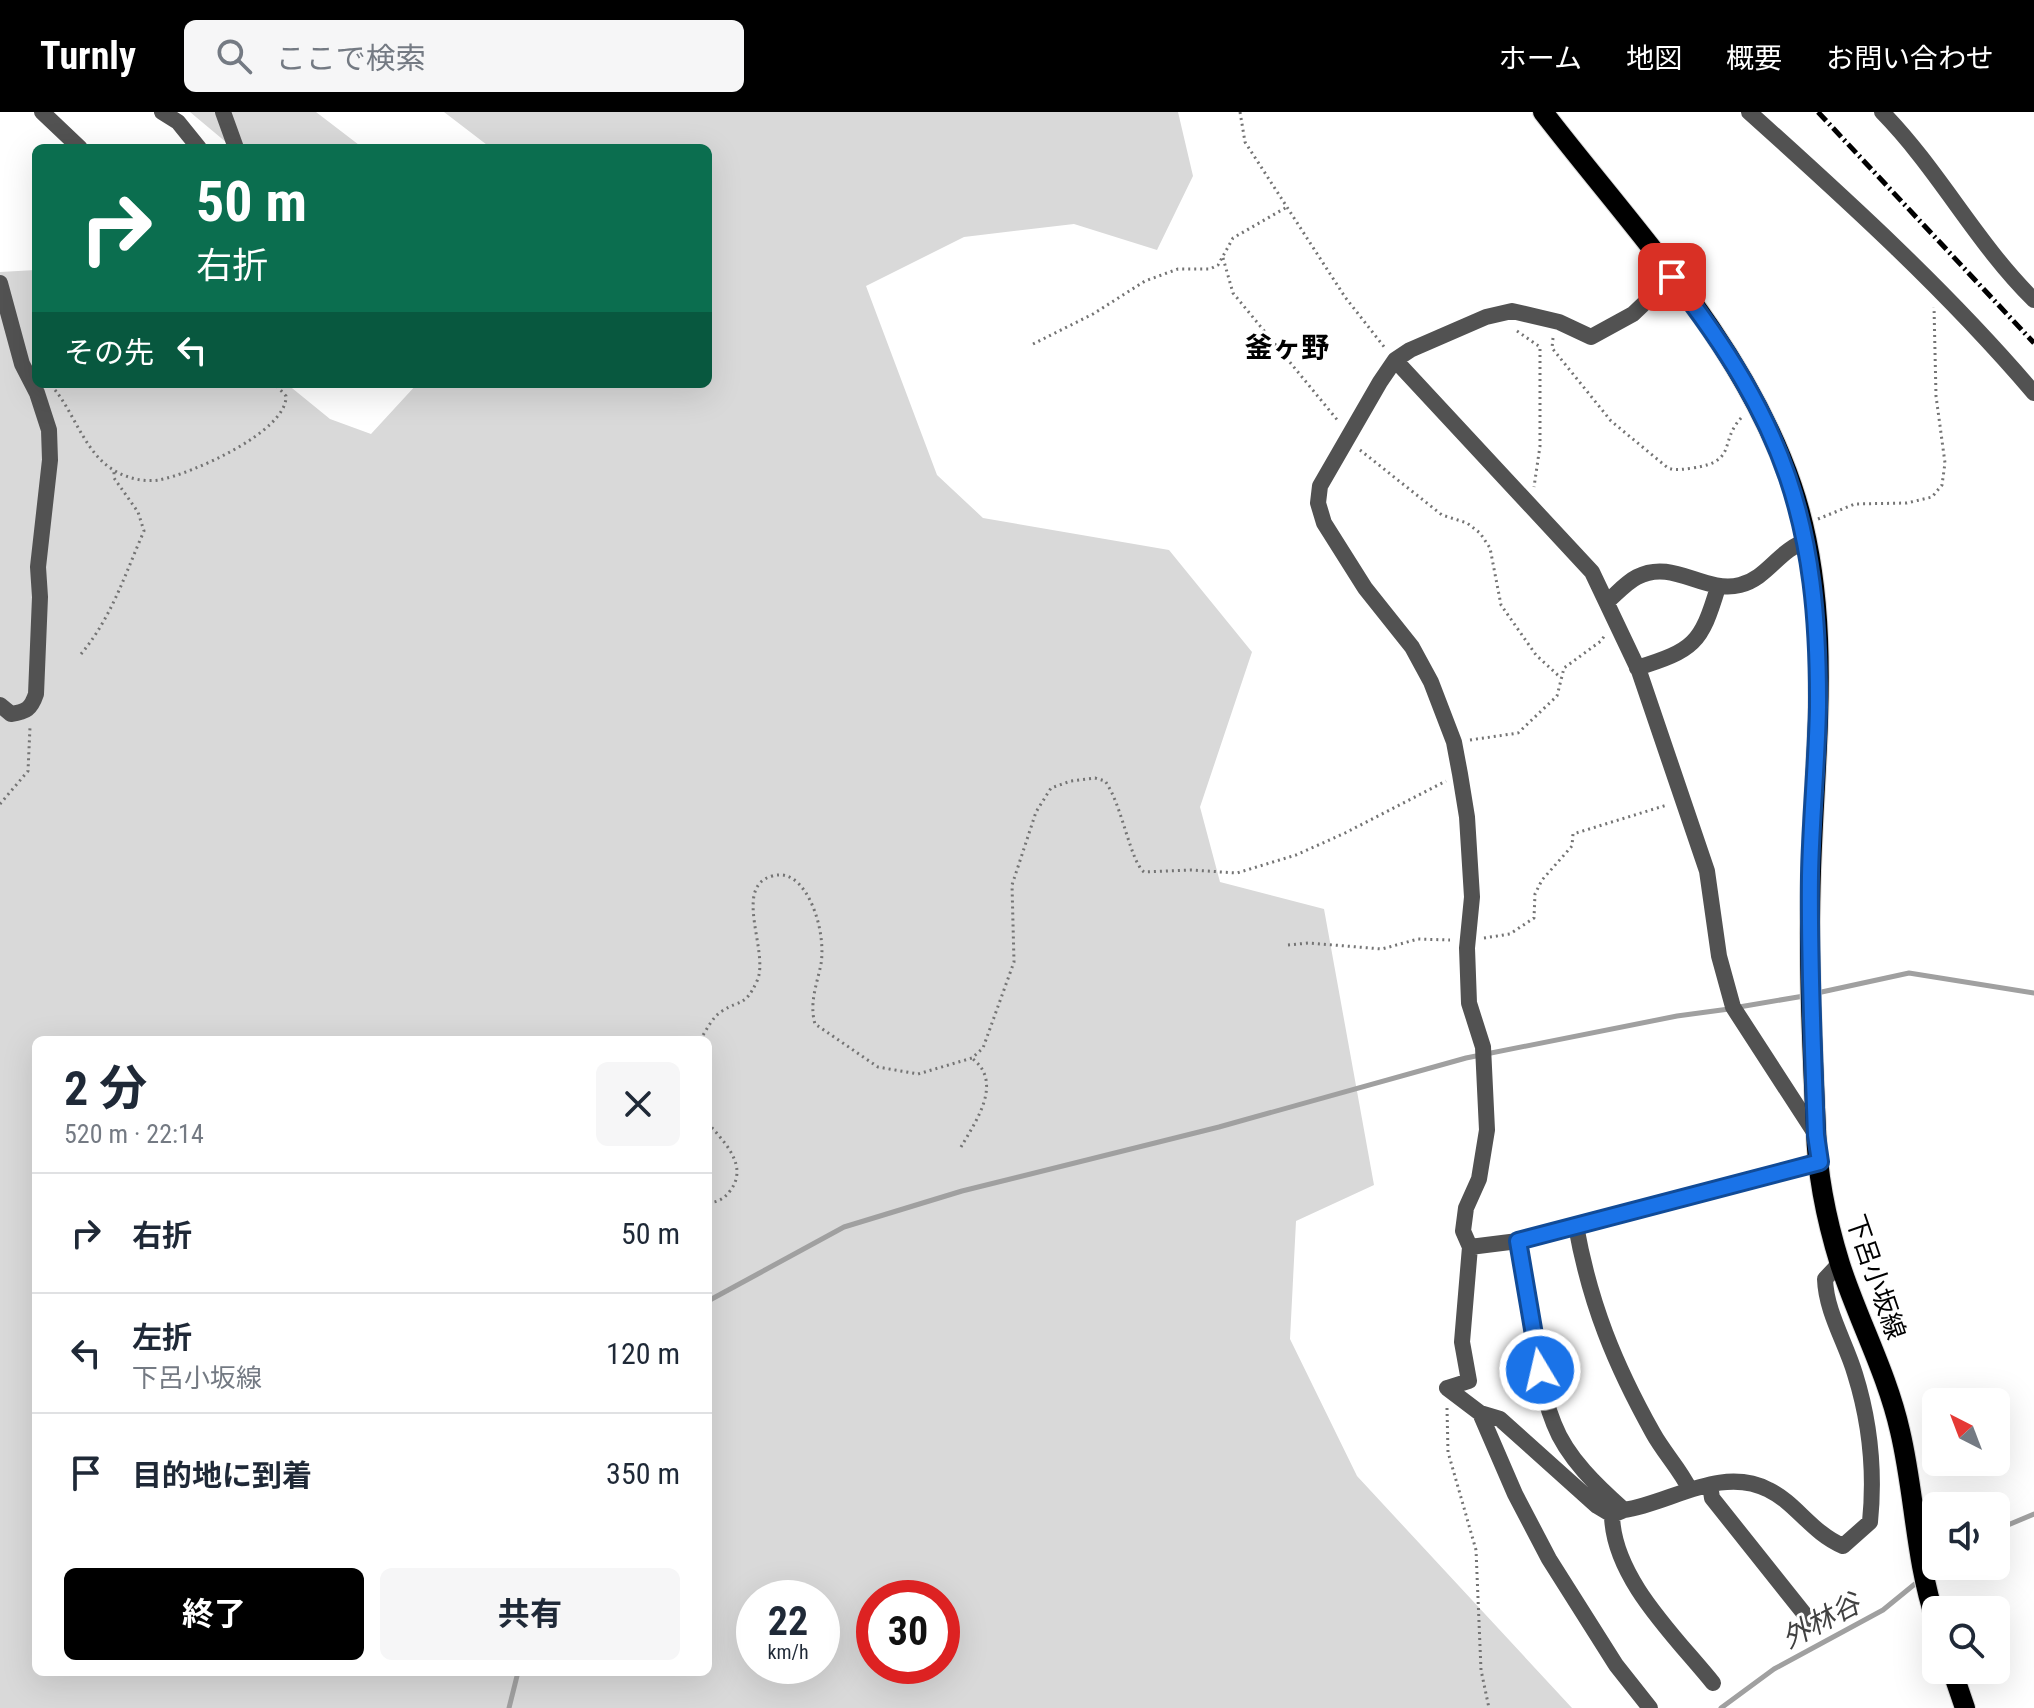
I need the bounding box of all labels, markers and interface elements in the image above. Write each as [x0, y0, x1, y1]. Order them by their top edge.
search box [184, 20, 744, 92]
text: Turnly [40, 34, 136, 78]
icon: search [212, 34, 256, 78]
text: ここで検索 [276, 41, 426, 76]
text: ホーム [1499, 42, 1582, 75]
text: 地図 [1626, 42, 1682, 75]
text: 概要 [1726, 42, 1782, 75]
text: お問い合わせ [1826, 42, 1994, 75]
text: 50 m [196, 169, 307, 235]
icon: right [64, 176, 168, 280]
pin [1638, 243, 1706, 311]
text: 右折 [196, 245, 268, 287]
icon: arrive [1650, 255, 1694, 299]
icon: left [170, 328, 214, 372]
district label: 釜ヶ野 [1245, 331, 1329, 364]
text: その先 [64, 335, 154, 370]
text: 2 分 [64, 1060, 147, 1117]
button: close [596, 1062, 680, 1146]
text: 520 m · 22:14 [64, 1119, 204, 1149]
icon: right [64, 1211, 108, 1255]
street label: 下呂小坂線 [1841, 1211, 1911, 1343]
text: 50 m [621, 1216, 680, 1251]
text: 右折 [132, 1218, 192, 1253]
text: 左折 [132, 1320, 192, 1355]
position arrow [1498, 1328, 1582, 1412]
icon: left [64, 1331, 108, 1375]
text: 120 m [606, 1336, 680, 1371]
text: 下呂小坂線 [132, 1363, 262, 1393]
north arrow [1922, 1388, 2010, 1476]
map controls [1922, 1388, 2010, 1684]
icon: arrive [64, 1451, 108, 1495]
text: 350 m [606, 1456, 680, 1491]
text: 目的地に到着 [132, 1458, 312, 1493]
button: sound [1922, 1492, 2010, 1580]
button: 終了 [64, 1568, 364, 1660]
button: 共有 [380, 1568, 680, 1660]
speed limit sign: 30 [856, 1580, 960, 1684]
water label: 外林谷 [1776, 1586, 1868, 1655]
button: search [1922, 1596, 2010, 1684]
text: 22 [768, 1598, 808, 1645]
text: km/h [767, 1640, 809, 1664]

